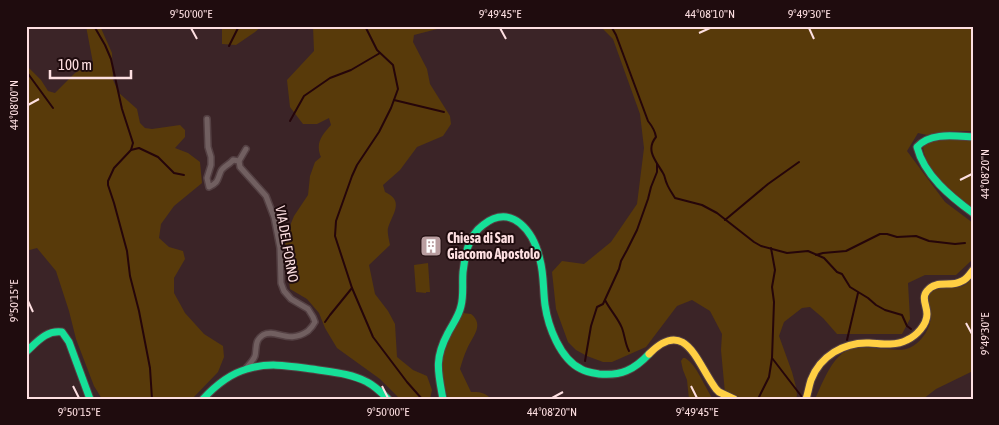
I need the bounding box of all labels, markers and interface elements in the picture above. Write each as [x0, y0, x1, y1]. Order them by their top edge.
text: 9°50'00"E [170, 7, 212, 21]
text: 9°49'45"E [479, 7, 521, 21]
text: 44°08'10"N [685, 7, 735, 21]
text: 9°49'30"E [788, 7, 830, 21]
scale bar [50, 48, 131, 80]
text: 100 m [58, 56, 92, 73]
text: 44°08'00"N [7, 80, 21, 130]
text: 44°08'20"N [978, 149, 992, 199]
street label: VIA DEL FORNO [272, 204, 302, 284]
place label: Chiesa di San Giacomo Apostolo [447, 230, 541, 262]
building icon: Chiesa di San Giacomo Apostolo [419, 234, 443, 258]
text: 9°50'15"E [7, 280, 21, 322]
text: 9°49'30"E [978, 313, 992, 355]
text: 9°50'15"E [58, 405, 100, 419]
text: 9°50'00"E [367, 405, 409, 419]
text: 44°08'20"N [527, 405, 577, 419]
text: 9°49'45"E [676, 405, 718, 419]

